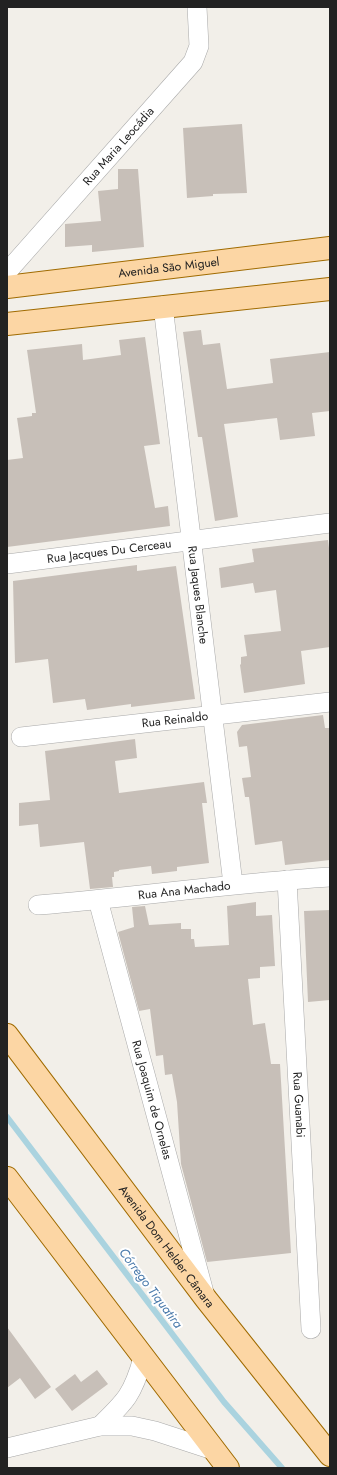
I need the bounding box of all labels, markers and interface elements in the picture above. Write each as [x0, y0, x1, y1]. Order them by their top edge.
street label: Rua Maria Leocádia [78, 103, 158, 190]
street label: Avenida São Miguel [117, 252, 220, 283]
street label: Rua Jacques Du Cerceau [46, 534, 172, 568]
street label: Rua Jaques Blanche [183, 545, 213, 645]
street label: Rua Reinaldo [141, 707, 210, 732]
street label: Rua Ana Machado [137, 876, 232, 904]
street label: Rua Joaquim de Ornelas [127, 1038, 177, 1162]
street label: Rua Guanabi [288, 1071, 310, 1138]
street label: Avenida Dom Helder Câmara [114, 1182, 219, 1312]
water label: Córrego Tiquatira [114, 1244, 188, 1332]

